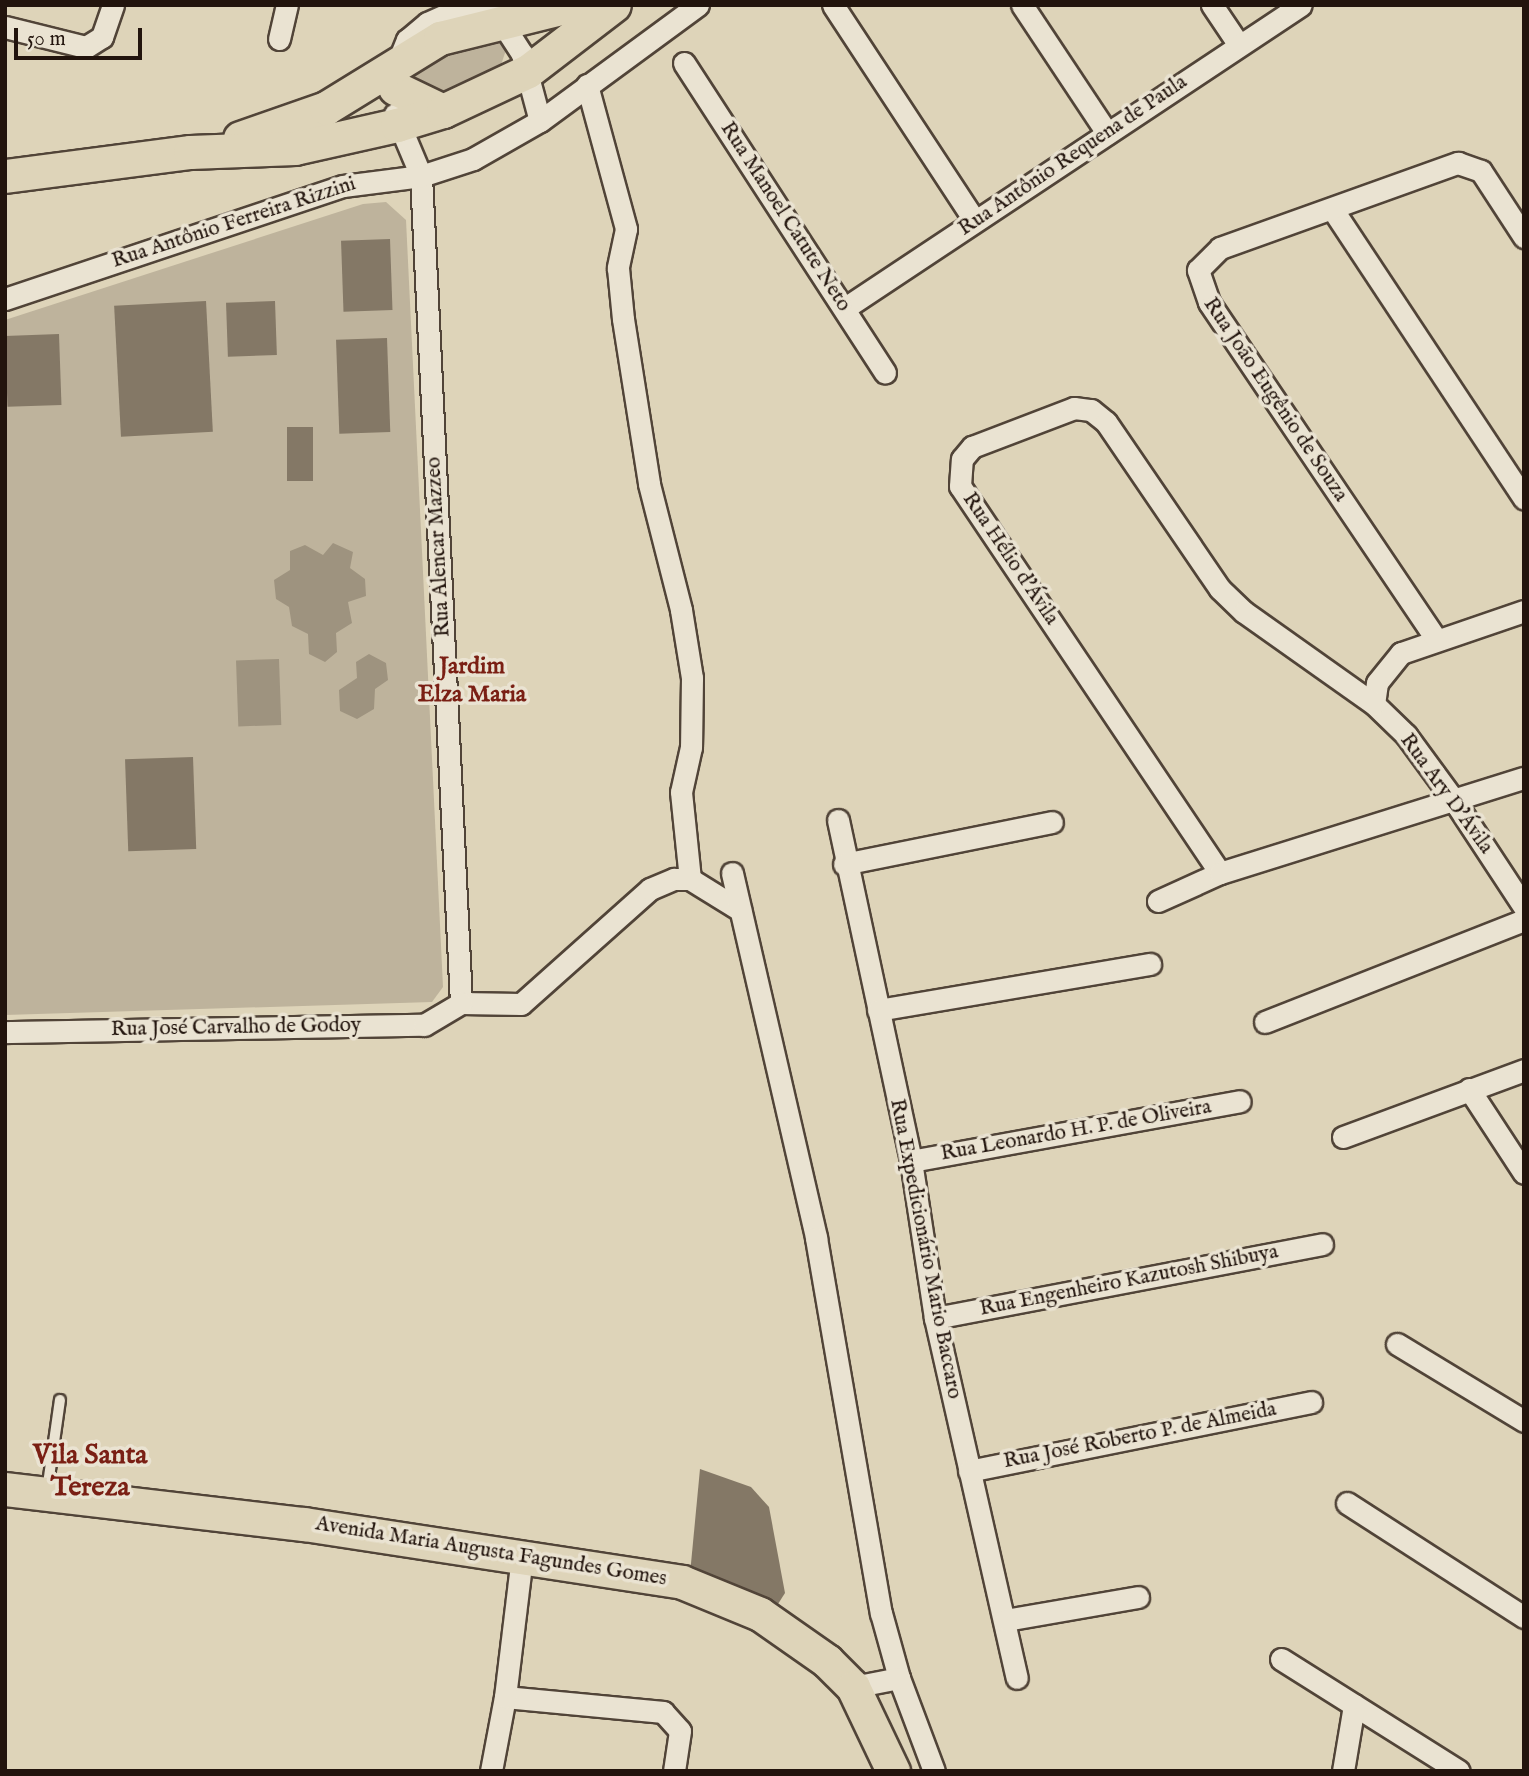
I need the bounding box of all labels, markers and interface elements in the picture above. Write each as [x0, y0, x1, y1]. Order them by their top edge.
scale bar [18, 14, 145, 58]
text: 50 m [27, 26, 66, 53]
street label: Rua Antônio Requena de Paula [954, 70, 1192, 242]
street label: Rua Manoel Catute Neto [714, 117, 856, 317]
street label: Rua Antônio Ferreira Rizzini [109, 172, 359, 274]
street label: Rua João Eugênio de Souza [1197, 293, 1353, 507]
street label: Rua Alencar Mazzeo [422, 456, 456, 638]
street label: Rua Hélio d'Ávila [956, 488, 1064, 630]
district label: Jardim Elza Maria [418, 653, 526, 709]
street label: Rua Ary D'Ávila [1394, 729, 1498, 859]
street label: Rua José Carvalho de Godoy [111, 1013, 361, 1043]
street label: Rua Leonardo H. P. de Oliveira [939, 1095, 1213, 1167]
street label: Rua Expedicionário Mario Baccaro [884, 1097, 966, 1401]
street label: Rua Engenheiro Kazutosh Shibuya [978, 1240, 1280, 1322]
street label: Rua José Roberto P. de Almeida [1001, 1397, 1279, 1475]
district label: Vila Santa Tereza [33, 1439, 147, 1505]
street label: Avenida Maria Augusta Fagundes Gomes [314, 1512, 668, 1592]

